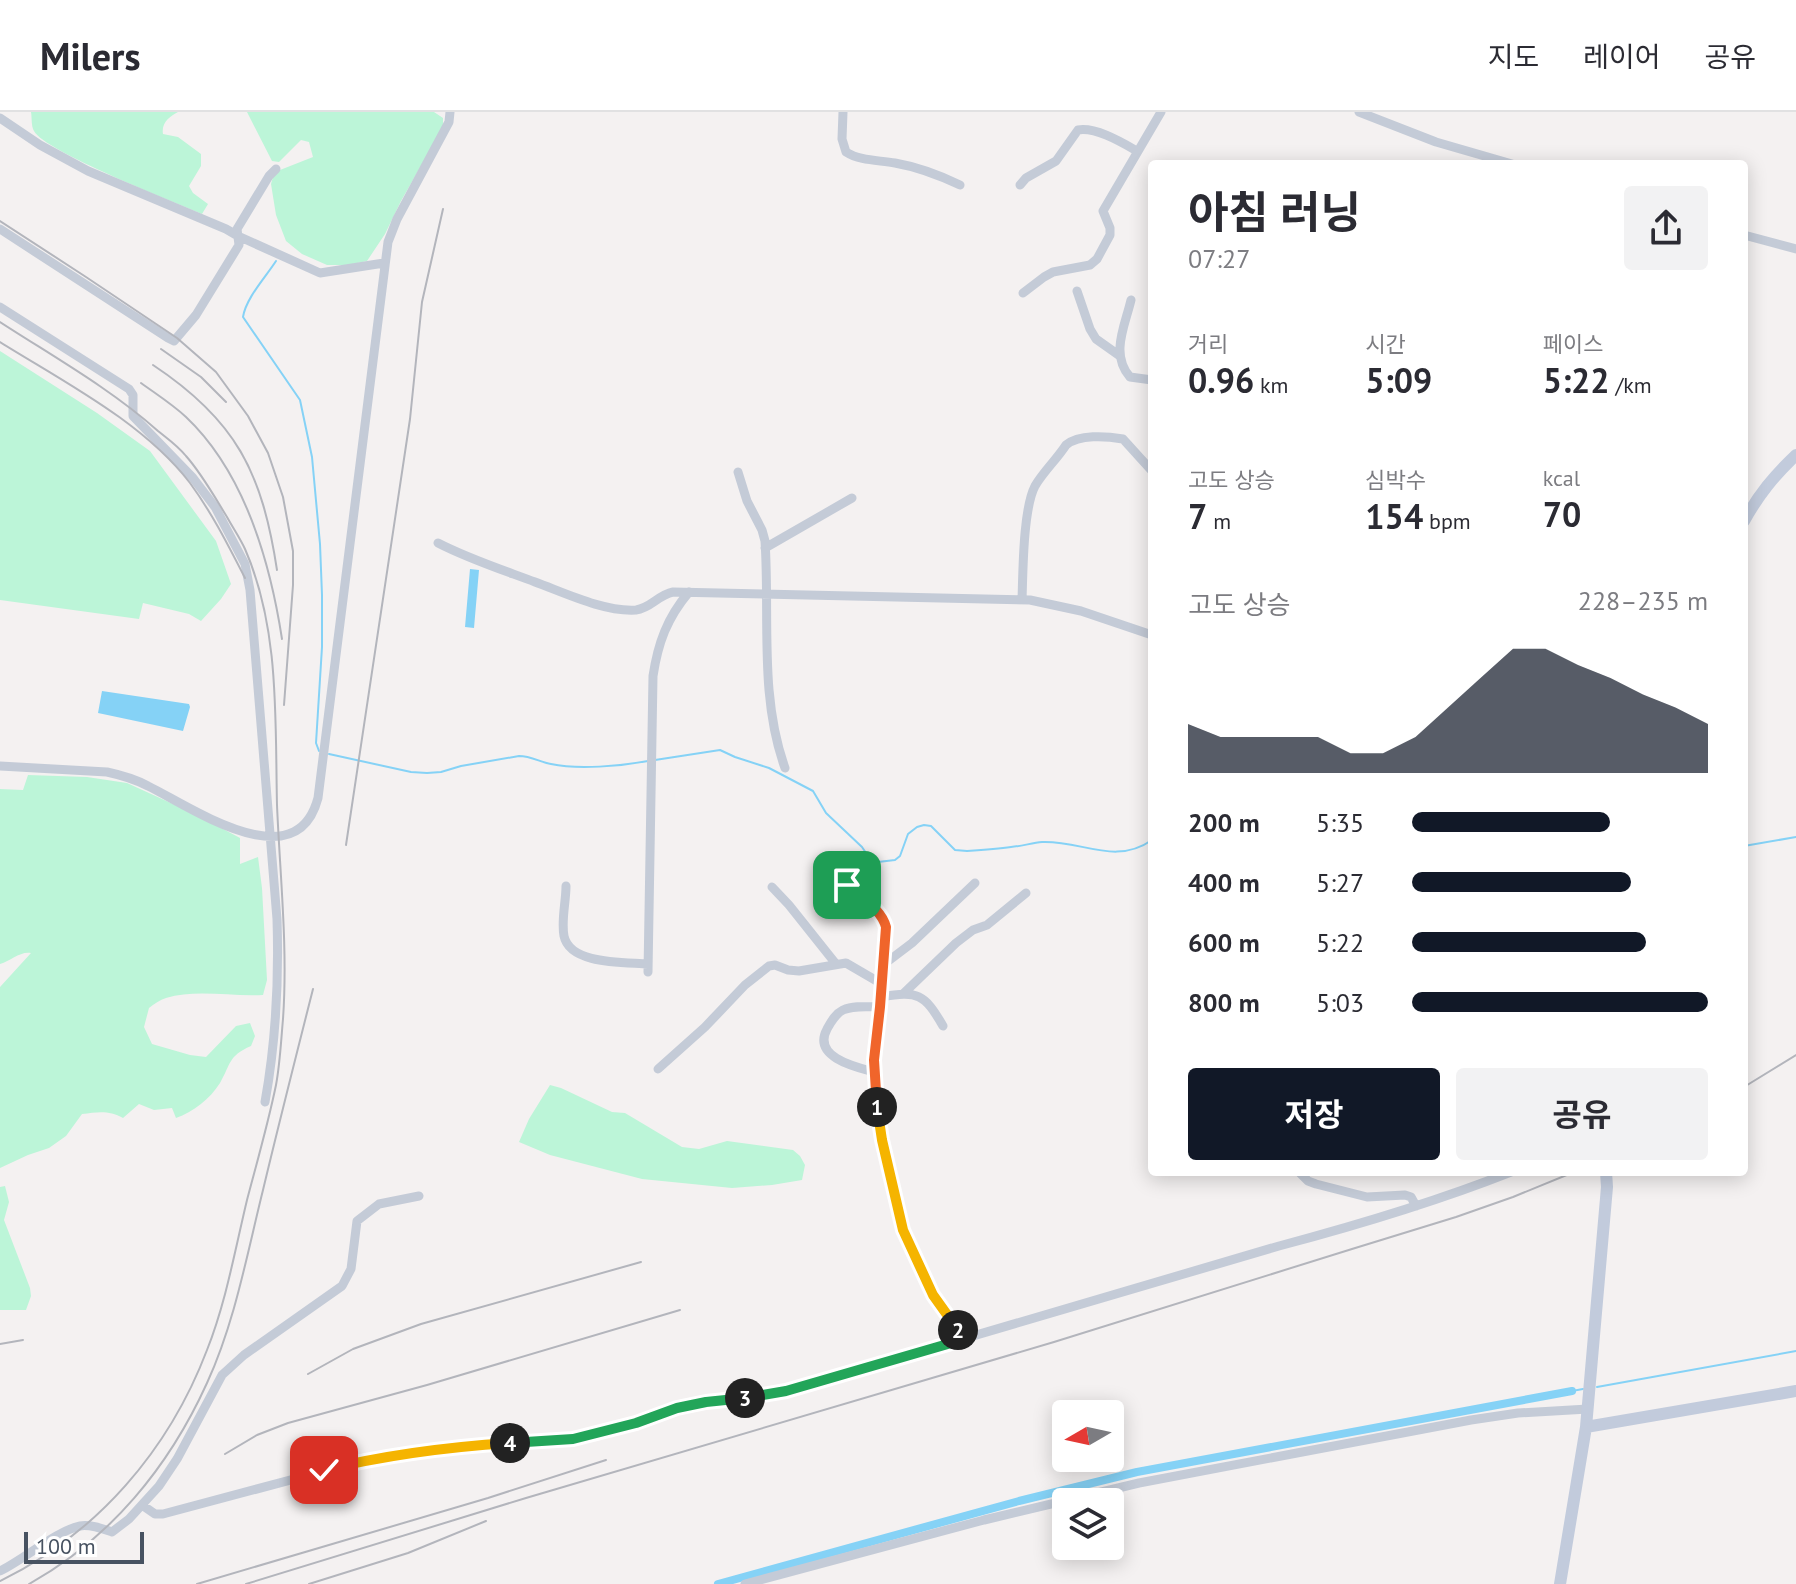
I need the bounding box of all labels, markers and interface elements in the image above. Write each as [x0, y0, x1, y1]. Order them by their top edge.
text: Milers [40, 31, 140, 80]
text: 지도 [1488, 38, 1539, 75]
text: 레이어 [1583, 38, 1660, 75]
text: 공유 [1704, 38, 1756, 75]
text: 아침 러닝 [1188, 183, 1361, 240]
button: share [1624, 186, 1708, 270]
text: 07:27 [1188, 242, 1250, 275]
text: 거리 [1188, 330, 1228, 358]
text: 시간 [1365, 330, 1406, 358]
text: 페이스 [1543, 330, 1603, 358]
text: 0.96 [1188, 358, 1254, 402]
text: 5:09 [1365, 358, 1432, 402]
text: 5:22 [1543, 358, 1610, 402]
text: km [1254, 371, 1288, 399]
text: /km [1610, 371, 1652, 399]
text: kcal [1543, 464, 1580, 492]
text: 고도 상승 [1188, 466, 1275, 494]
text: 심박수 [1365, 466, 1426, 494]
text: 70 [1543, 492, 1581, 536]
text: 7 [1188, 494, 1207, 538]
text: 154 [1365, 494, 1423, 538]
text: m [1207, 507, 1231, 535]
text: bpm [1423, 507, 1471, 535]
text: 228–235 m [1578, 584, 1708, 617]
text: 고도 상승 [1188, 588, 1291, 621]
text: 200 m [1188, 806, 1260, 839]
text: 5:35 [1316, 806, 1364, 839]
pin [813, 851, 881, 919]
icon: arrive [825, 863, 869, 907]
text: 400 m [1188, 866, 1260, 899]
text: 5:27 [1316, 866, 1364, 899]
text: 600 m [1188, 926, 1260, 959]
text: 5:22 [1316, 926, 1364, 959]
text: 800 m [1188, 986, 1260, 1019]
text: 5:03 [1316, 986, 1364, 1019]
button: 저장 [1188, 1068, 1440, 1160]
button: 공유 [1456, 1068, 1708, 1160]
pin: 1 [857, 1087, 897, 1127]
text: 1 [871, 1093, 883, 1121]
pin: 2 [938, 1310, 978, 1350]
text: 2 [952, 1316, 964, 1344]
pin: 3 [725, 1378, 765, 1418]
text: 3 [739, 1384, 751, 1412]
north arrow [1052, 1400, 1124, 1472]
map controls [1052, 1400, 1124, 1560]
pin: 4 [490, 1423, 530, 1463]
text: 4 [504, 1429, 516, 1457]
pin [290, 1436, 358, 1504]
icon: check [302, 1448, 346, 1492]
button: layers [1052, 1488, 1124, 1560]
scale bar [24, 1528, 144, 1564]
text: 100 m [36, 1532, 96, 1560]

